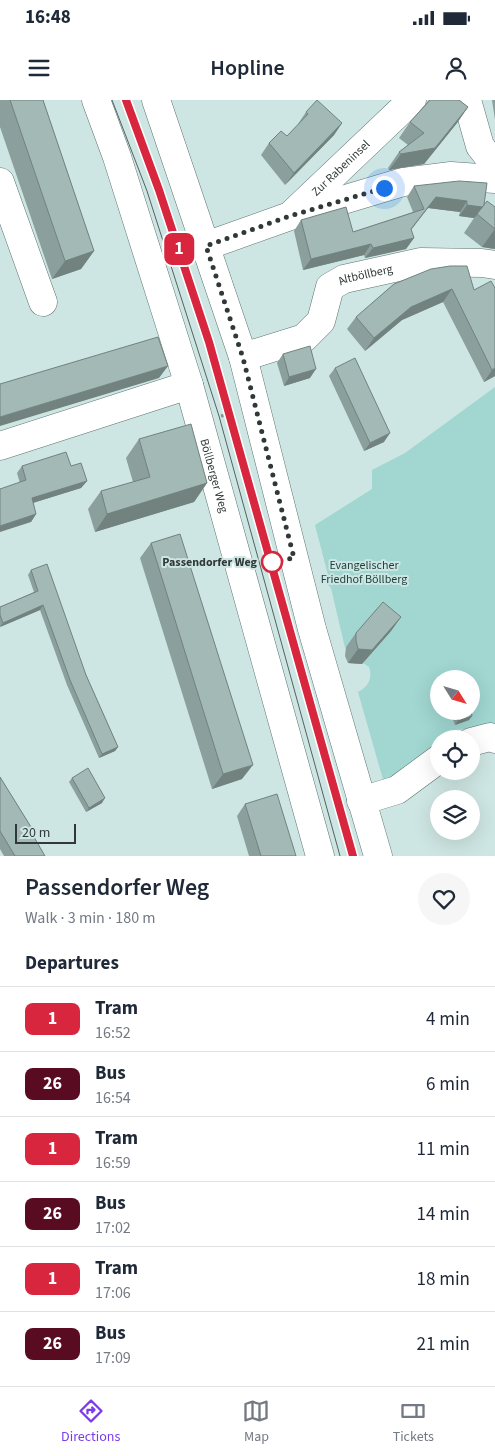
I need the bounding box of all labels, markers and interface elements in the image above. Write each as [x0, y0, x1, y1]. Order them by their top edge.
text: 16:48 [25, 4, 71, 31]
text: Hopline [210, 52, 285, 84]
icon: menu [25, 54, 53, 82]
icon: person [442, 54, 470, 82]
street label: Zur Rabeninsel [308, 136, 374, 200]
your location [372, 176, 397, 201]
line badge: 1 [163, 233, 195, 265]
text: 1 [174, 236, 184, 261]
street label: Altböllberg [335, 260, 394, 290]
street label: Böllberger Weg [195, 437, 232, 515]
marker: Passendorfer Weg [261, 551, 283, 573]
place label: Passendorfer Weg [162, 554, 258, 571]
park label: Evangelischer Friedhof Böllberg [321, 557, 407, 588]
north arrow [430, 670, 480, 720]
map controls [430, 670, 480, 840]
button: locate [430, 730, 480, 780]
button: layers [430, 790, 480, 840]
scale bar [15, 821, 76, 844]
text: 20 m [22, 823, 50, 843]
text: Passendorfer Weg [25, 870, 209, 905]
button: heart [418, 873, 470, 925]
text: Walk · 3 min · 180 m [25, 907, 156, 929]
text: Departures [25, 950, 119, 977]
text: Tram [95, 995, 138, 1022]
text: 1 [48, 1006, 57, 1031]
text: 4 min [426, 1006, 470, 1033]
text: 16:52 [95, 1022, 131, 1044]
text: Bus [95, 1060, 126, 1087]
text: 26 [43, 1071, 62, 1096]
text: 6 min [426, 1071, 470, 1098]
text: 16:54 [95, 1087, 131, 1109]
text: Tram [95, 1125, 138, 1152]
text: 1 [48, 1136, 57, 1161]
text: 11 min [416, 1136, 470, 1163]
text: 16:59 [95, 1152, 131, 1174]
text: Bus [95, 1190, 126, 1217]
text: 26 [43, 1201, 62, 1226]
text: 14 min [416, 1201, 470, 1228]
text: 17:02 [95, 1217, 131, 1239]
text: Tram [95, 1255, 138, 1282]
text: 1 [48, 1266, 57, 1291]
text: 18 min [416, 1266, 470, 1293]
text: 17:06 [95, 1282, 131, 1304]
text: Bus [95, 1320, 126, 1347]
text: 26 [43, 1331, 62, 1356]
text: 21 min [416, 1331, 470, 1358]
text: 17:09 [95, 1347, 131, 1369]
tab: Directions [61, 1397, 120, 1447]
tab: Map [242, 1397, 270, 1447]
tab: Tickets [393, 1397, 434, 1447]

